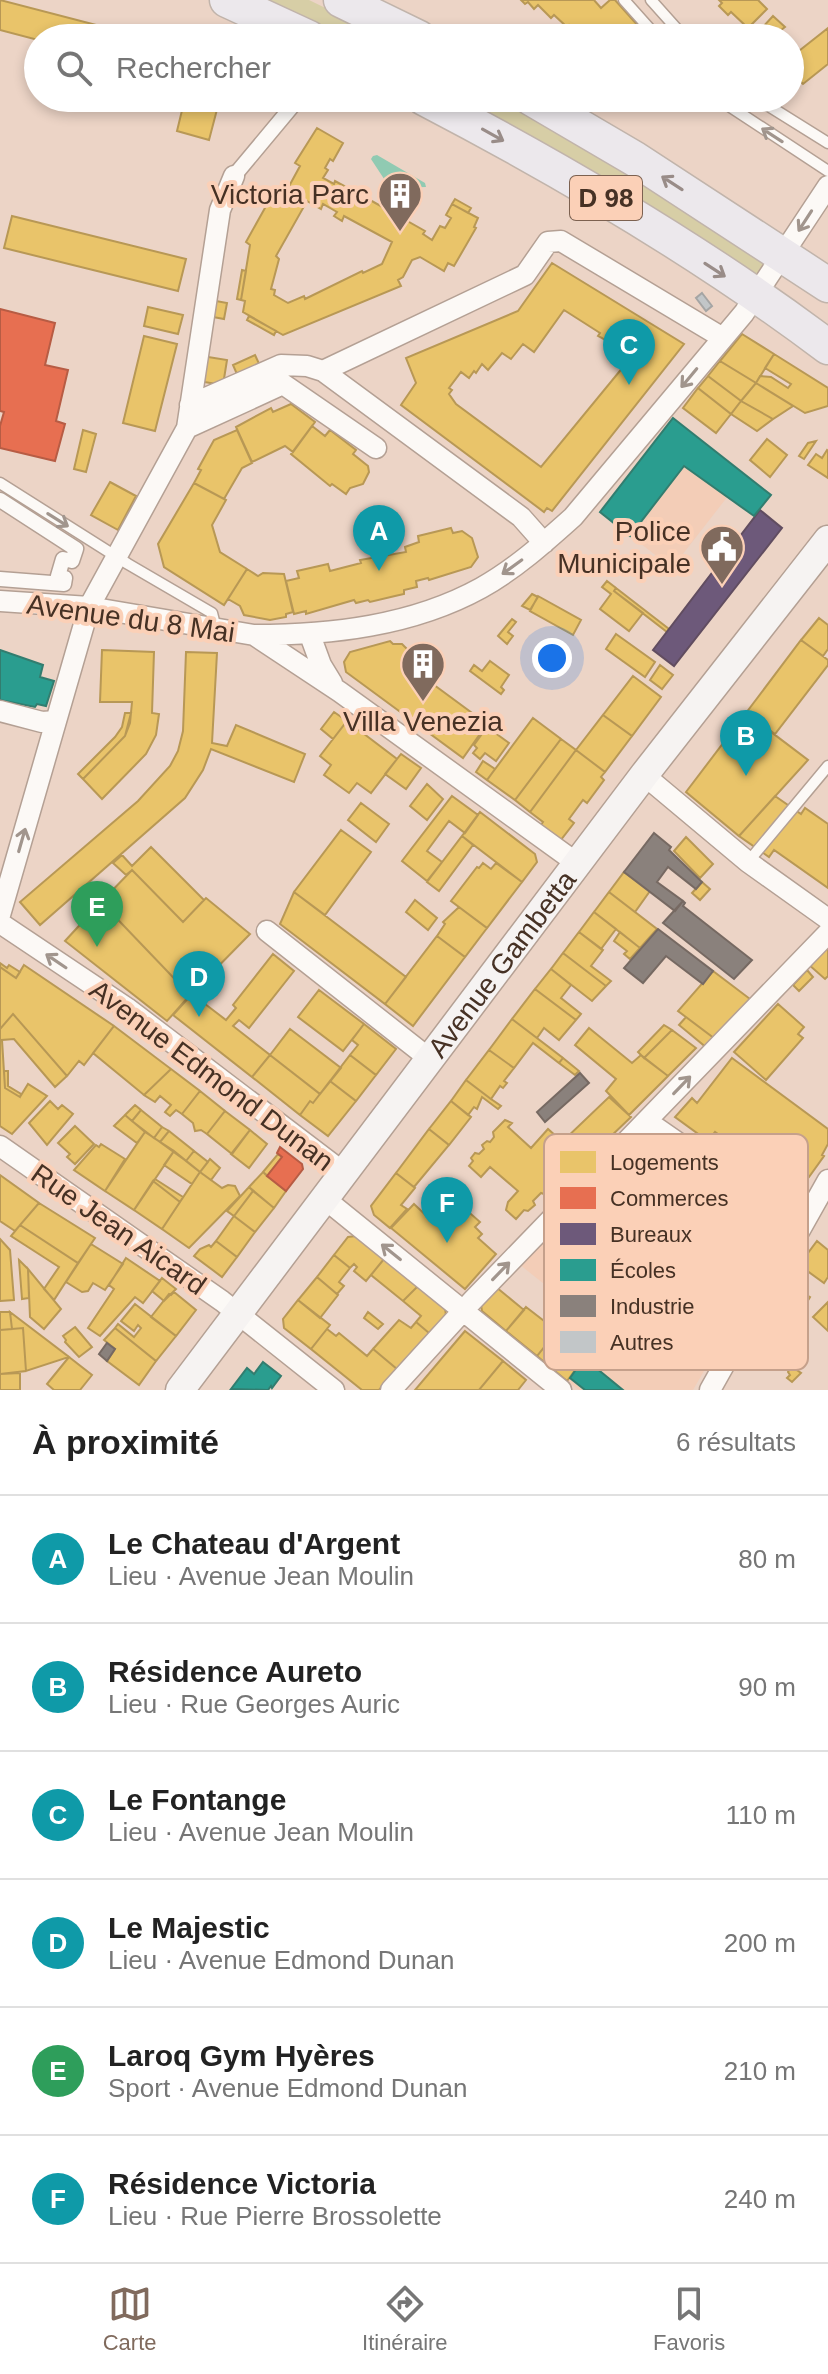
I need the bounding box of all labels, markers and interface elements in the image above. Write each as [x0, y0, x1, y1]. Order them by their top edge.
search box [24, 24, 804, 112]
icon: search [52, 46, 96, 90]
text: Rechercher [116, 51, 271, 84]
one-way arrow [762, 126, 784, 143]
one-way arrow [481, 127, 504, 143]
building icon: Victoria Parc [376, 170, 424, 233]
one-way arrow [661, 175, 683, 191]
road number: D 98 [570, 176, 642, 220]
place label: Victoria Parc [211, 179, 369, 210]
one-way arrow [797, 209, 813, 232]
one-way arrow [704, 262, 726, 278]
pin: C [603, 319, 655, 385]
one-way arrow [680, 367, 698, 388]
pin: A [353, 505, 405, 571]
one-way arrow [46, 513, 69, 529]
place label: Police Municipale [557, 516, 691, 579]
public building icon: Police Municipale [698, 523, 746, 586]
one-way arrow [502, 559, 524, 576]
street label: Avenue du 8 Mai [25, 589, 237, 648]
your location [532, 638, 572, 678]
building icon: Villa Venezia [399, 640, 447, 703]
place label: Villa Venezia [343, 706, 503, 737]
pin: B [720, 710, 772, 776]
one-way arrow [15, 827, 30, 853]
street label: Avenue Gambetta [422, 864, 582, 1063]
pin: E [71, 881, 123, 947]
pin: D [173, 951, 225, 1017]
one-way arrow [45, 952, 68, 968]
street label: Avenue Edmond Dunan [83, 972, 341, 1178]
one-way arrow [673, 1075, 692, 1095]
legend [544, 1134, 808, 1370]
text: Logements [610, 1150, 719, 1175]
street label: Rue Jean Aicard [26, 1158, 212, 1301]
pin: F [421, 1177, 473, 1243]
text: Commerces [610, 1186, 729, 1211]
text: Bureaux [610, 1222, 692, 1247]
one-way arrow [381, 1244, 402, 1262]
text: Écoles [610, 1258, 676, 1283]
one-way arrow [491, 1262, 510, 1281]
text: Industrie [610, 1294, 694, 1319]
text: Autres [610, 1330, 674, 1355]
text: À proximité [32, 1423, 219, 1461]
text: 6 résultats [676, 1427, 796, 1457]
text: Le Chateau d'Argent [108, 1527, 400, 1560]
text: A [49, 1544, 67, 1574]
text: 80 m [738, 1544, 796, 1574]
text: Lieu · Avenue Jean Moulin [108, 1561, 414, 1591]
text: Résidence Aureto [108, 1655, 362, 1688]
text: B [49, 1672, 67, 1702]
text: 90 m [738, 1672, 796, 1702]
text: Lieu · Rue Georges Auric [108, 1689, 400, 1719]
text: Le Fontange [108, 1783, 286, 1816]
text: C [49, 1800, 67, 1830]
text: 110 m [726, 1800, 796, 1830]
text: Lieu · Avenue Jean Moulin [108, 1817, 414, 1847]
text: Le Majestic [108, 1911, 270, 1944]
text: D [49, 1928, 67, 1958]
text: 200 m [724, 1928, 796, 1958]
text: Lieu · Avenue Edmond Dunan [108, 1945, 454, 1975]
text: Laroq Gym Hyères [108, 2039, 375, 2072]
text: E [49, 2056, 67, 2086]
text: 210 m [724, 2056, 796, 2086]
text: Sport · Avenue Edmond Dunan [108, 2073, 467, 2103]
text: Résidence Victoria [108, 2167, 376, 2200]
text: F [50, 2184, 66, 2214]
text: 240 m [724, 2184, 796, 2214]
text: Lieu · Rue Pierre Brossolette [108, 2201, 442, 2231]
tab: Carte [103, 2282, 157, 2356]
tab: Itinéraire [362, 2282, 448, 2356]
tab: Favoris [653, 2282, 725, 2356]

